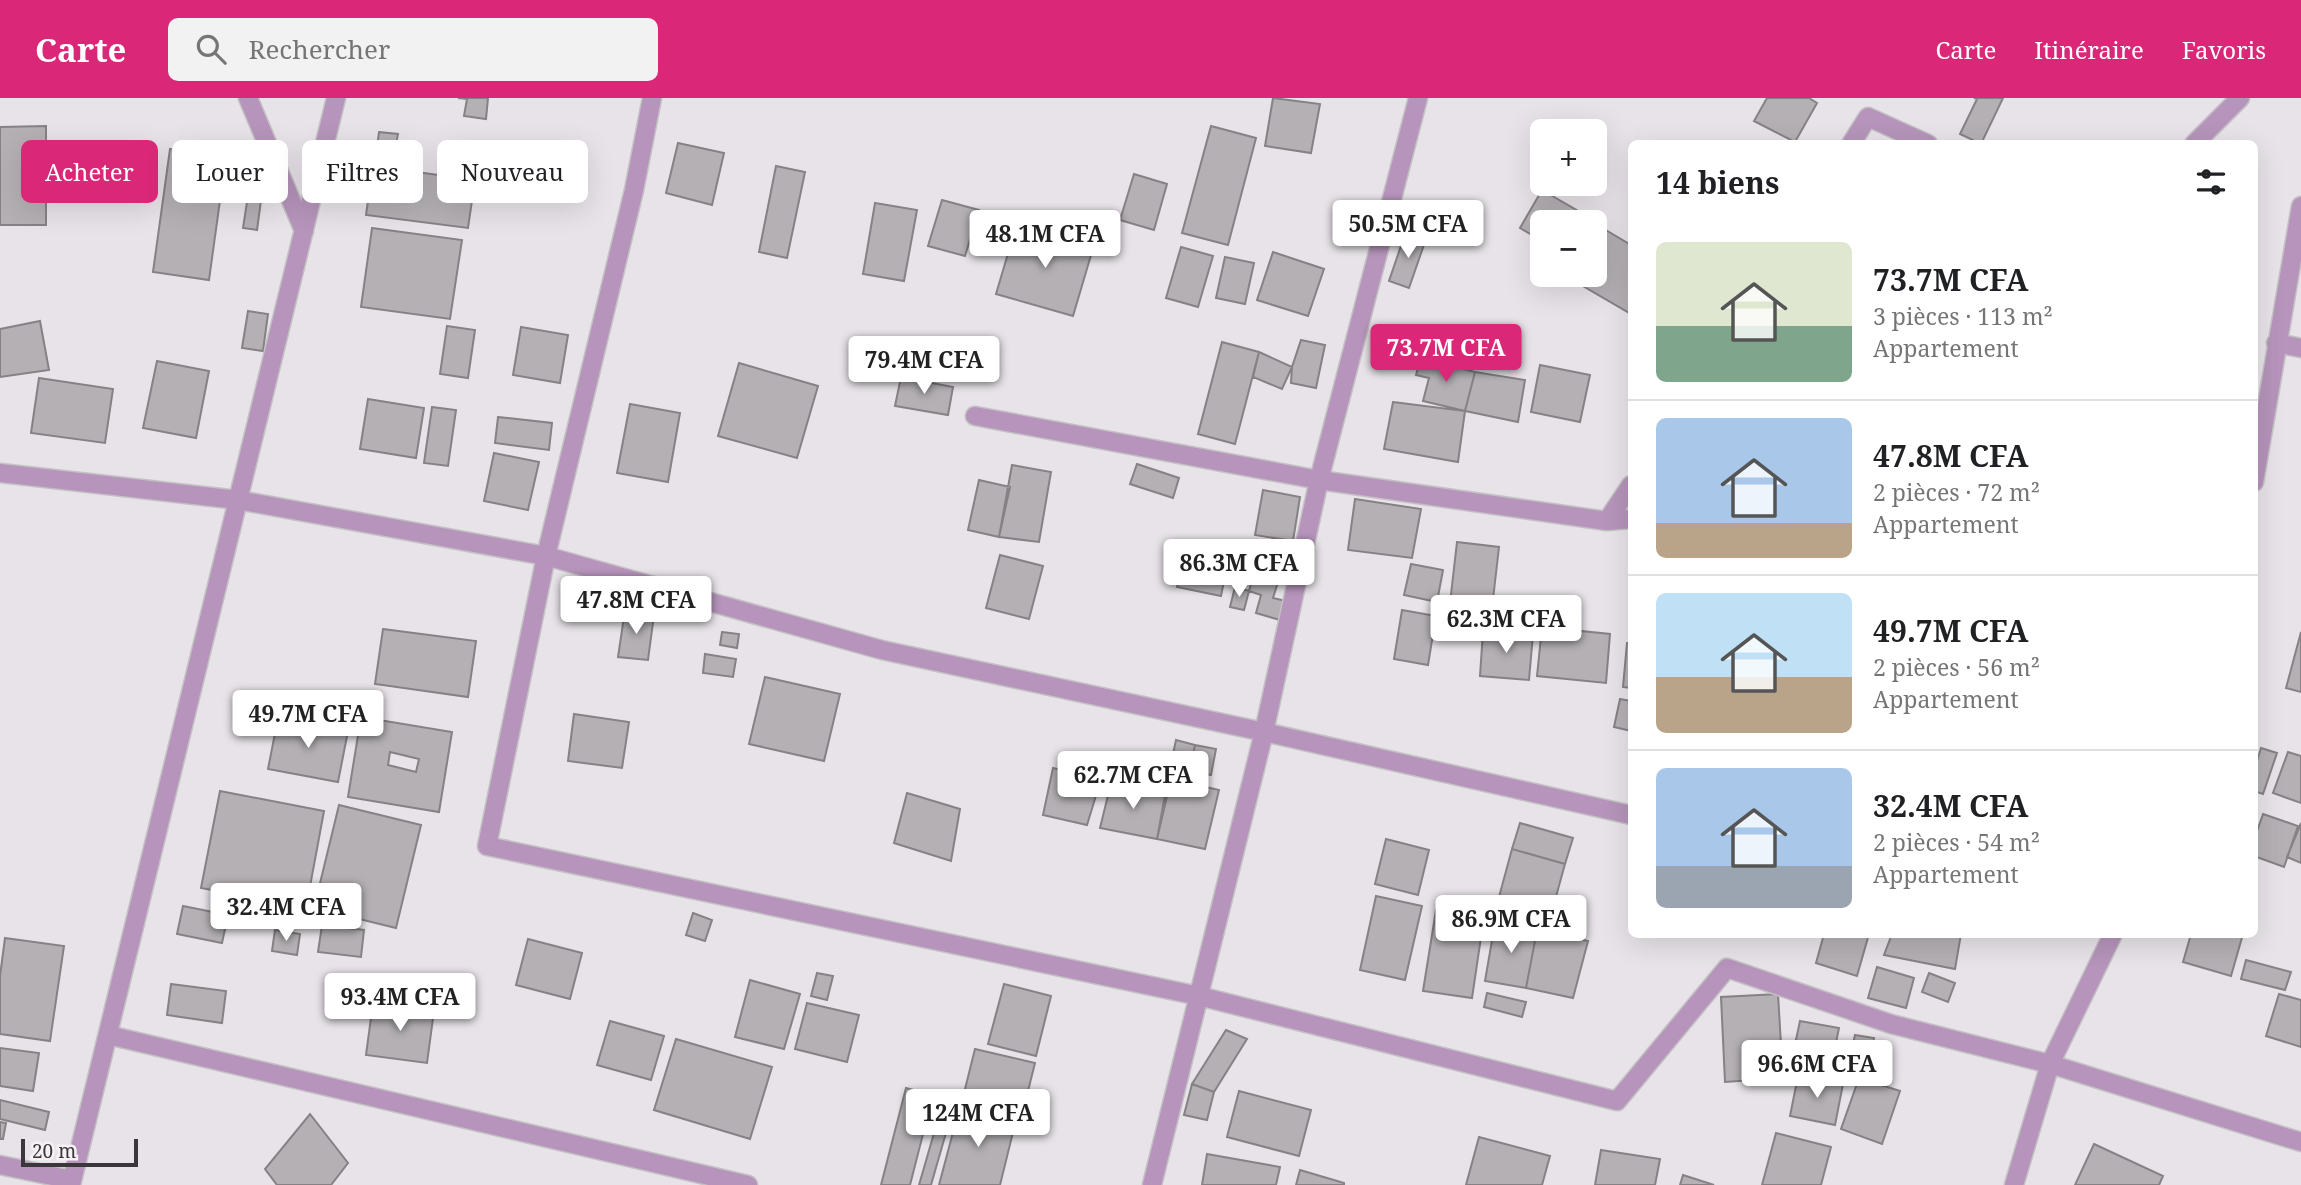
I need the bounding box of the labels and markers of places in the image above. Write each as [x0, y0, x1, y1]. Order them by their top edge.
pin: 50.5M CFA [1328, 200, 1488, 260]
pin: 48.1M CFA [965, 211, 1125, 270]
pin: 73.7M CFA [1366, 324, 1526, 384]
pin: 79.4M CFA [844, 336, 1004, 396]
pin: 86.3M CFA [1159, 540, 1319, 599]
pin: 47.8M CFA [556, 576, 716, 636]
pin: 62.3M CFA [1426, 596, 1586, 655]
pin: 49.7M CFA [228, 690, 388, 750]
pin: 62.7M CFA [1053, 752, 1213, 811]
pin: 32.4M CFA [206, 884, 366, 943]
pin: 86.9M CFA [1431, 896, 1591, 955]
pin: 93.4M CFA [320, 974, 480, 1033]
pin: 96.6M CFA [1737, 1040, 1897, 1100]
pin: 124M CFA [906, 1090, 1050, 1149]

